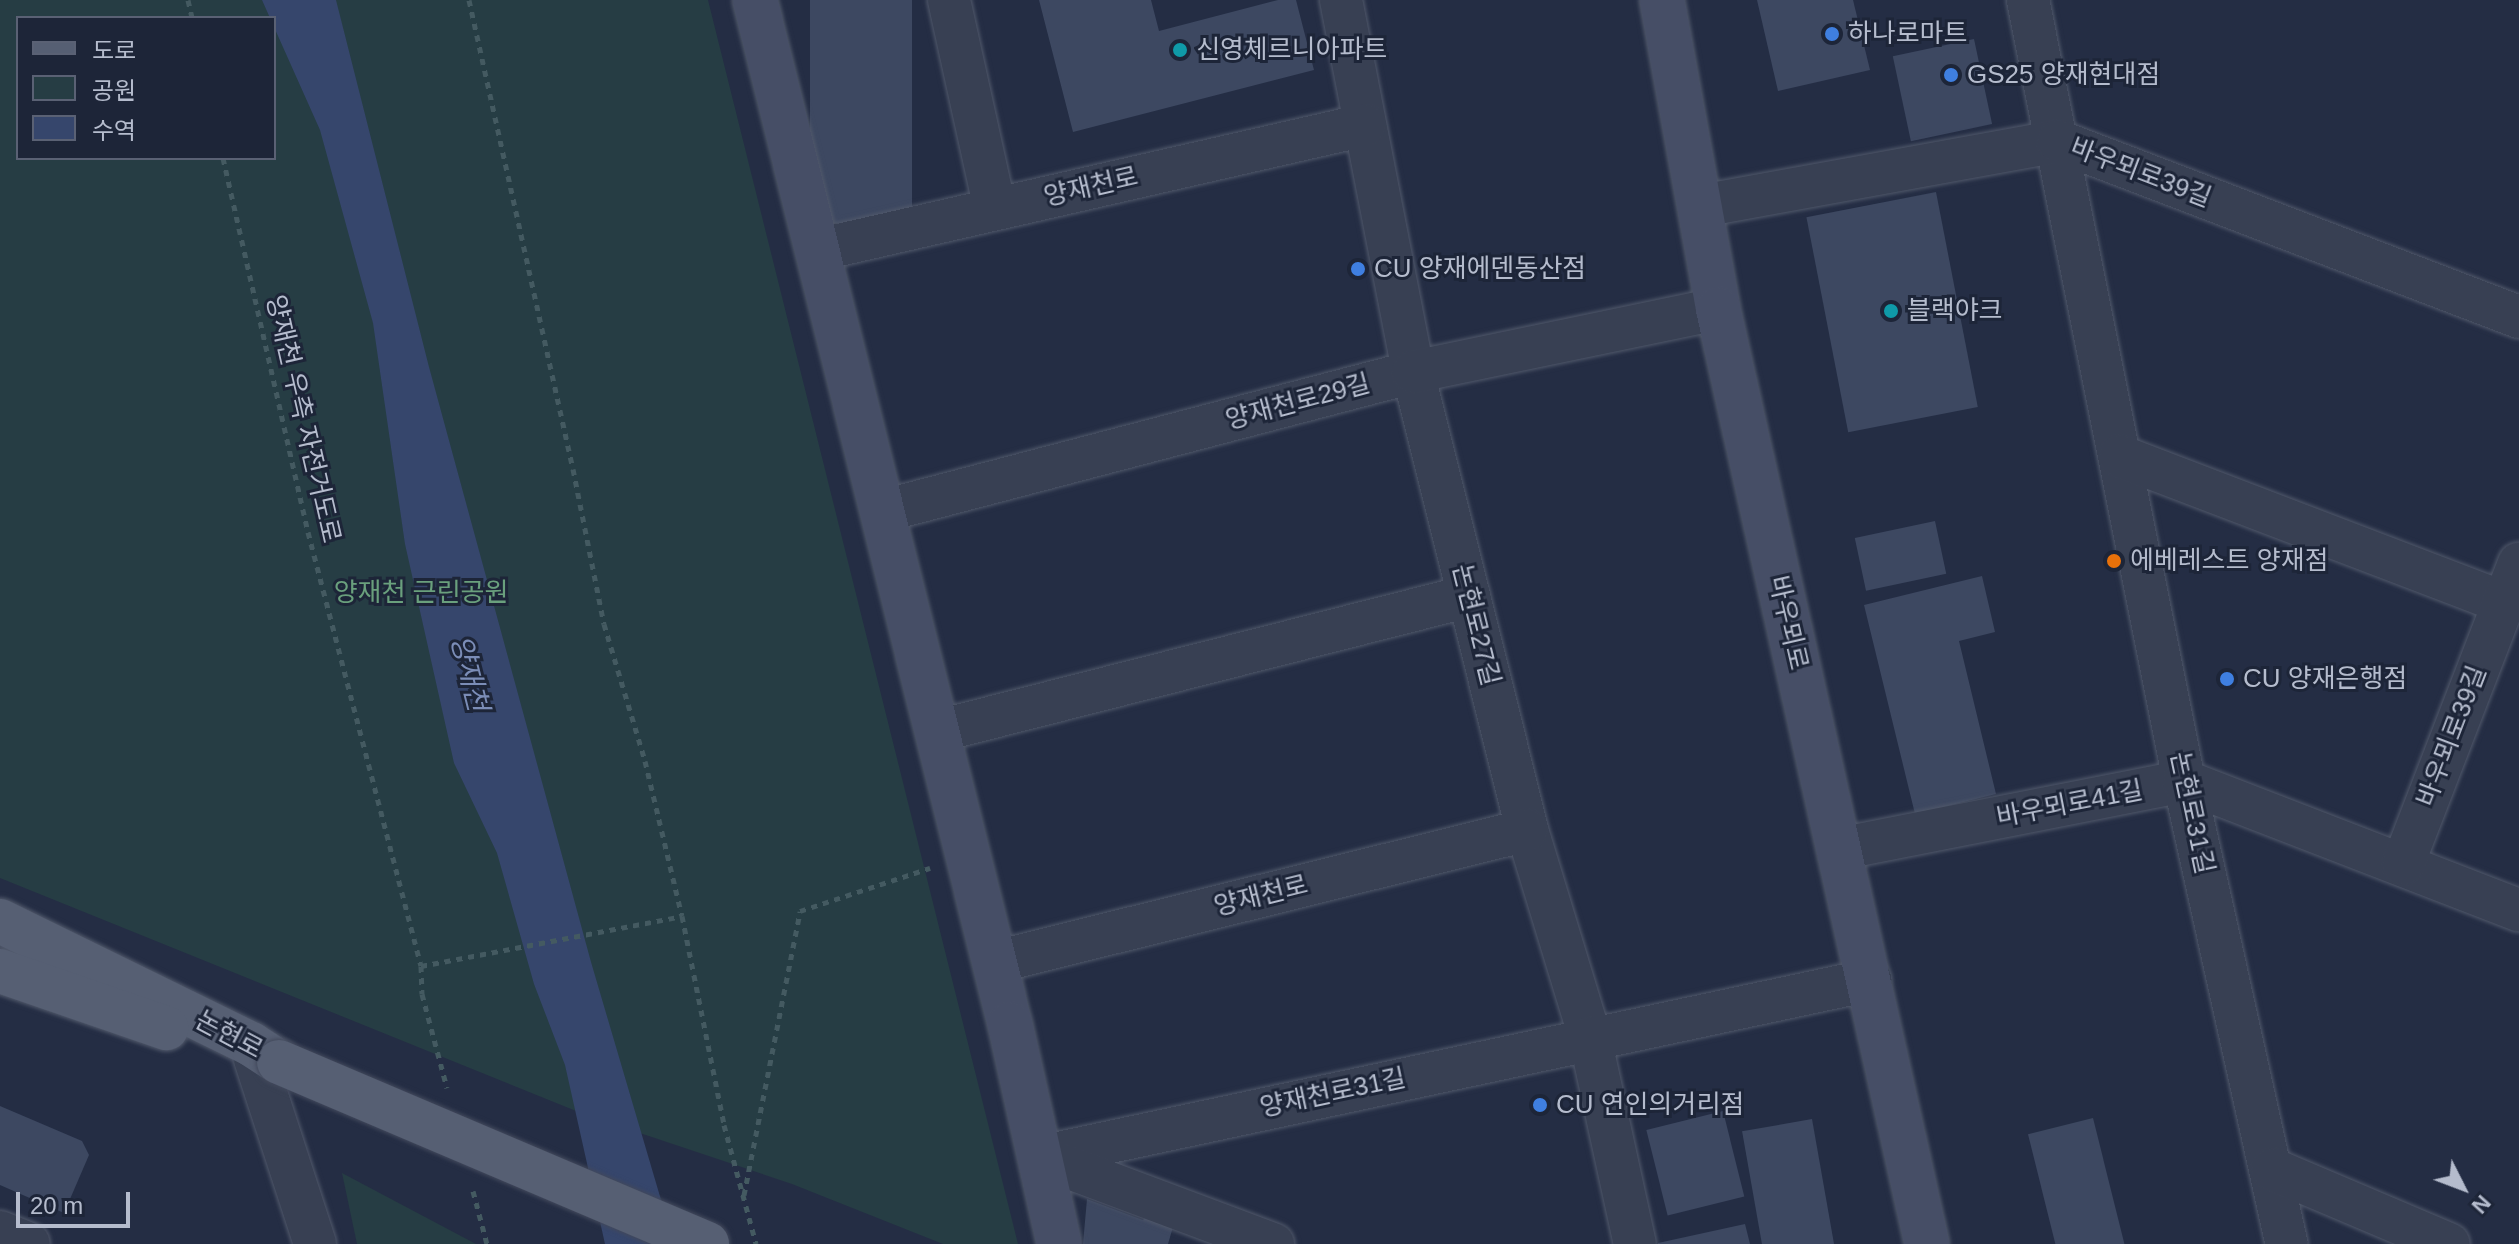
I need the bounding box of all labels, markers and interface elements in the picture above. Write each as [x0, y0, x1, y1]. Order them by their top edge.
legend [16, 16, 276, 160]
place label: 하나로마트 [1848, 18, 1968, 50]
marker: 하나로마트 [1823, 25, 1841, 43]
place label: 신영체르니아파트 [1196, 34, 1387, 66]
text: 도로 [92, 37, 136, 64]
marker: 신영체르니아파트 [1171, 41, 1189, 59]
place label: GS25 양재현대점 [1967, 59, 2160, 91]
marker: GS25 양재현대점 [1942, 66, 1960, 84]
text: 공원 [92, 77, 136, 104]
text: 수역 [92, 117, 136, 144]
street label: 바우뫼로39길 [2066, 132, 2216, 214]
street label: 양재천로 [1041, 161, 1141, 213]
place label: CU 양재에덴동산점 [1374, 253, 1586, 285]
marker: CU 양재에덴동산점 [1349, 260, 1367, 278]
street label: 양재천 우측 자전거도로 [259, 292, 347, 546]
place label: 블랙야크 [1907, 295, 2003, 327]
marker: 블랙야크 [1882, 302, 1900, 320]
street label: 양재천로29길 [1222, 368, 1374, 436]
place label: 에베레스트 양재점 [2130, 545, 2329, 577]
marker: 에베레스트 양재점 [2105, 552, 2123, 570]
street label: 논현로27길 [1446, 561, 1506, 689]
street label: 바우뫼로 [1762, 573, 1814, 673]
park label: 양재천 근린공원 [334, 577, 508, 609]
water label: 양재천 [443, 631, 495, 715]
street label: 바우뫼로39길 [2411, 661, 2493, 811]
place label: CU 양재은행점 [2243, 663, 2407, 695]
marker: CU 양재은행점 [2218, 670, 2236, 688]
street label: 논현로31길 [2164, 749, 2220, 877]
street label: 바우뫼로41길 [1994, 775, 2146, 833]
street label: 양재천로 [1211, 869, 1311, 923]
street label: 논현로 [190, 1004, 268, 1066]
street label: 양재천로31길 [1257, 1062, 1409, 1124]
place label: CU 연인의거리점 [1556, 1089, 1744, 1121]
marker: CU 연인의거리점 [1531, 1096, 1549, 1114]
north arrow [2423, 1148, 2503, 1228]
scale bar [20, 1176, 134, 1226]
text: N [2467, 1190, 2496, 1219]
text: 20 m [30, 1192, 83, 1219]

